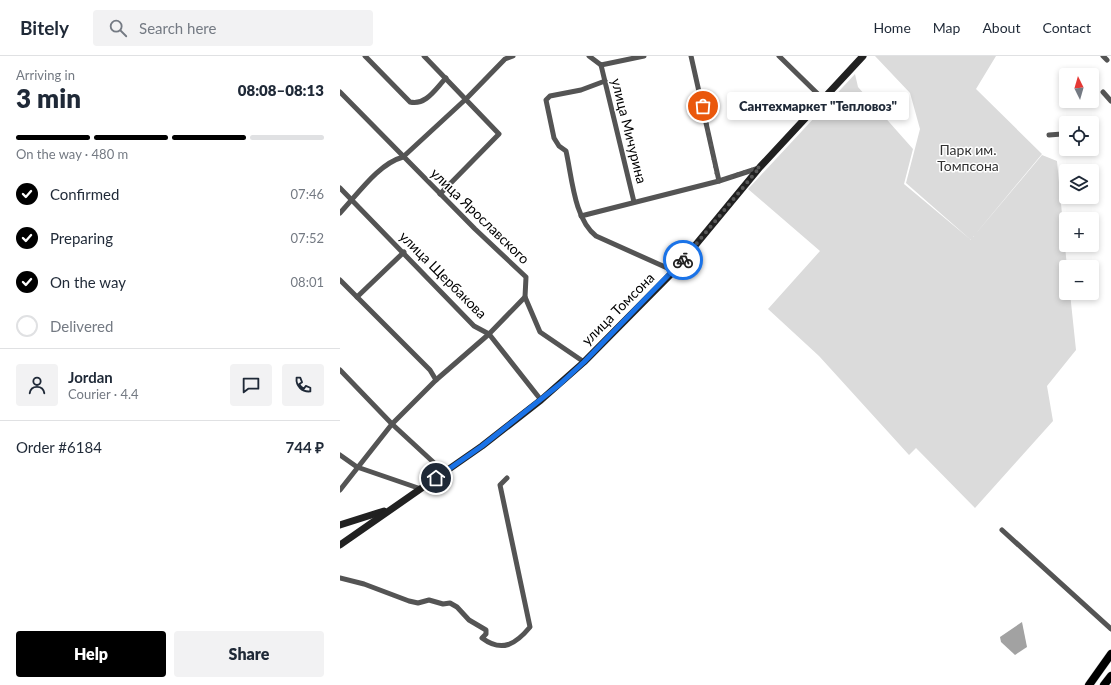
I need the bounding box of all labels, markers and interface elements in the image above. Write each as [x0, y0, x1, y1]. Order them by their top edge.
search box [93, 10, 373, 46]
text: Bitely [20, 16, 69, 39]
icon: search [107, 17, 129, 39]
text: Search here [139, 19, 216, 37]
text: Home [873, 19, 911, 36]
text: Map [933, 19, 960, 36]
text: About [982, 19, 1020, 36]
text: Contact [1042, 19, 1091, 36]
text: Arriving in [16, 67, 75, 83]
north arrow [1059, 68, 1099, 108]
map controls [1059, 68, 1099, 300]
street label: улица Мичурина [608, 76, 651, 185]
text: 08:08–08:13 [238, 81, 324, 99]
text: 3 min [16, 82, 81, 114]
pin [686, 89, 720, 123]
callout: Сантехмаркет "Тепловоз" [727, 92, 909, 120]
icon: bag [692, 95, 714, 117]
text: Сантехмаркет "Тепловоз" [739, 98, 897, 114]
button: locate [1059, 116, 1099, 156]
park label: Парк им. Томпсона [937, 141, 999, 174]
text: On the way · 480 m [16, 146, 128, 162]
street label: улица Ярославского [427, 164, 533, 267]
button: layers [1059, 164, 1099, 204]
icon: check [16, 183, 38, 205]
text: Confirmed [50, 185, 119, 203]
text: 07:46 [291, 186, 324, 202]
button: + [1059, 212, 1099, 252]
icon: check [16, 227, 38, 249]
street label: улица Щербакова [396, 228, 491, 322]
text: Preparing [50, 229, 113, 247]
text: 07:52 [291, 230, 324, 246]
courier [663, 240, 703, 280]
icon: bike [672, 249, 694, 271]
button: − [1059, 260, 1099, 300]
street label: улица Томсона [578, 269, 657, 348]
icon: check [16, 271, 38, 293]
text: On the way [50, 273, 126, 291]
text: 08:01 [291, 274, 324, 290]
text: Delivered [50, 317, 113, 335]
button: person [16, 364, 58, 406]
button: chat [230, 364, 272, 406]
button: phone [282, 364, 324, 406]
text: Jordan [68, 368, 113, 386]
text: Courier · 4.4 [68, 386, 139, 402]
text: Order #6184 [16, 438, 102, 456]
text: 744 ₽ [286, 438, 324, 456]
pin [419, 461, 453, 495]
icon: home [425, 467, 447, 489]
button: Help [16, 631, 166, 677]
button: Share [174, 631, 324, 677]

